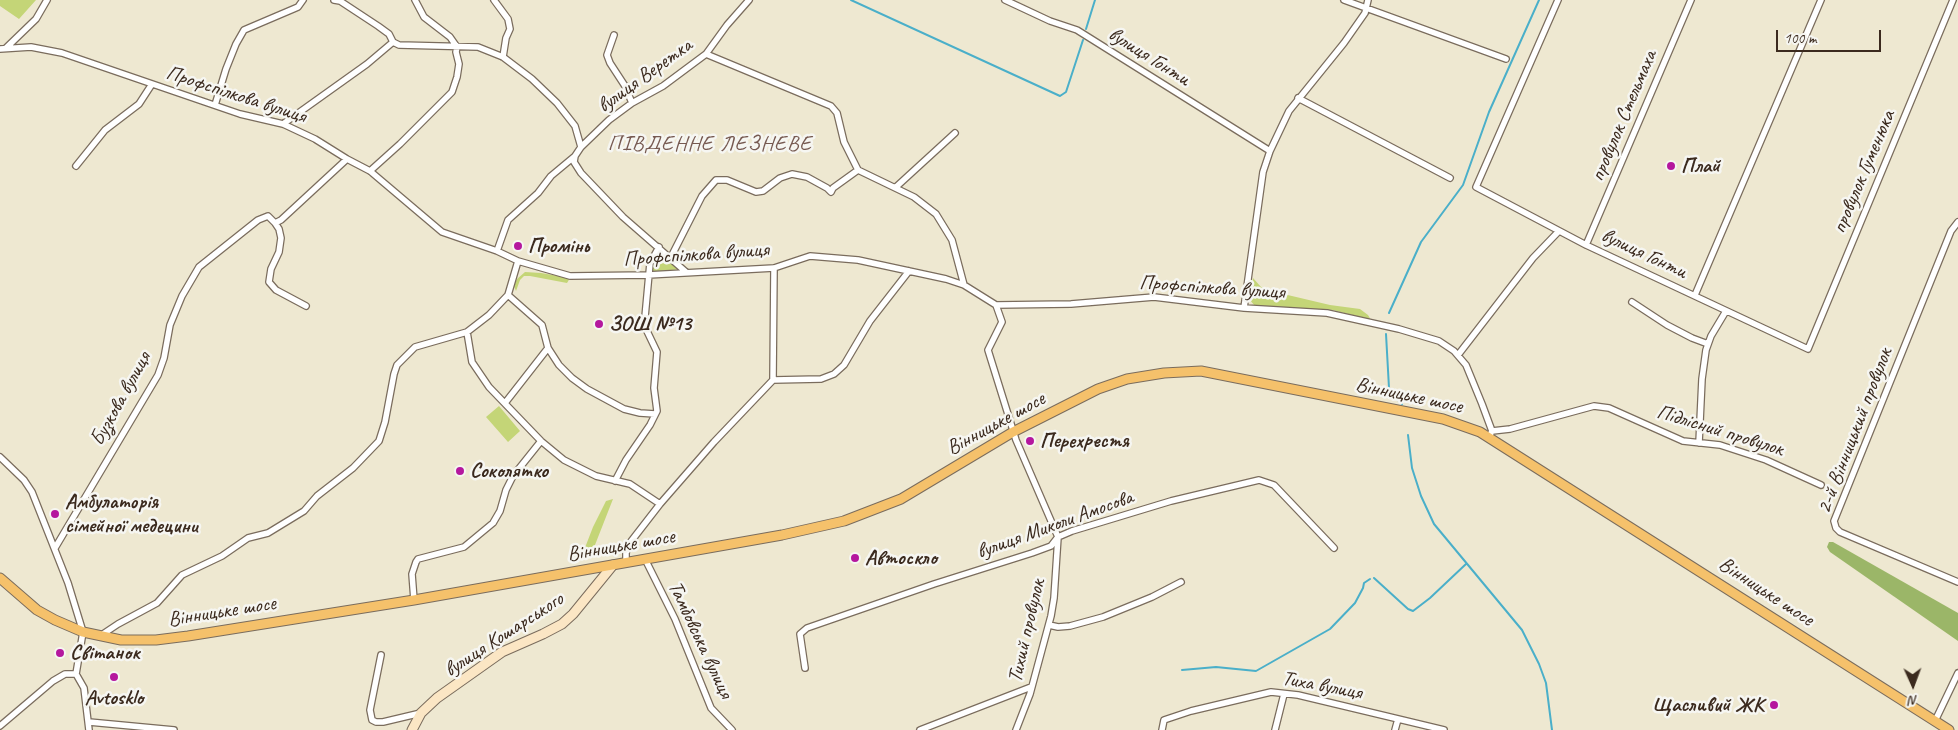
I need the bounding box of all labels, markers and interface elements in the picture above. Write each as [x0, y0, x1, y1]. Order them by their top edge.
scale bar [1778, 20, 1883, 52]
street label: вулиця Гонти [1103, 22, 1195, 92]
text: 100 m [1784, 29, 1816, 48]
street label: вулиця Веретка [593, 33, 697, 119]
street label: провулок Стельмаха [1585, 47, 1663, 185]
street label: Профспілкова вулиця [163, 60, 309, 130]
street label: провулок Гуменюка [1827, 107, 1901, 237]
district label: ПІВДЕННЕ ЛЕЗНЕВЕ [606, 131, 814, 157]
place label: Плай [1681, 153, 1720, 179]
marker: Плай [1665, 160, 1677, 172]
street label: вулиця Гонти [1597, 223, 1691, 285]
place label: Промінь [528, 233, 589, 259]
street label: Профспілкова вулиця [622, 237, 770, 273]
marker: Промінь [512, 240, 524, 252]
street label: Профспілкова вулиця [1138, 270, 1286, 306]
place label: ЗОШ №13 [609, 311, 691, 337]
marker: ЗОШ №13 [593, 318, 605, 330]
street label: 2-й Вінницький провулок [1812, 345, 1898, 517]
street label: Бузкова вулиця [85, 348, 157, 450]
street label: Вінницьке шосе [1353, 372, 1465, 420]
street label: Вінницьке шосе [942, 387, 1050, 461]
street label: Підлісний провулок [1654, 400, 1786, 462]
place label: Перехрестя [1040, 428, 1129, 454]
marker: Перехрестя [1024, 435, 1036, 447]
place label: Соколятко [470, 458, 548, 484]
marker: Соколятко [454, 465, 466, 477]
street label: вулиця Миколи Амосова [973, 485, 1137, 565]
place label: Амбулаторія сімейної медецини [65, 489, 197, 539]
marker: Амбулаторія сімейної медецини [49, 508, 61, 520]
street label: Вінницьке шосе [565, 524, 677, 568]
place label: Автоскло [865, 545, 937, 571]
marker: Автоскло [849, 552, 861, 564]
street label: Вінницьке шосе [1714, 552, 1818, 632]
street label: Тамбовська вулиця [662, 577, 738, 703]
street label: Тихий провулок [1003, 577, 1051, 685]
street label: вулиця Кошарського [440, 587, 568, 683]
street label: Вінницьке шосе [166, 591, 278, 633]
place label: Світанок [70, 640, 140, 666]
marker: Світанок [54, 647, 66, 659]
north arrow [1888, 660, 1938, 710]
street label: Тиха вулиця [1280, 666, 1364, 706]
marker: Avtosklo [108, 671, 120, 683]
place label: Avtosklo [85, 685, 143, 711]
place label: Щасливий ЖК [1653, 692, 1764, 718]
text: N [1909, 692, 1918, 709]
marker: Щасливий ЖК [1768, 699, 1780, 711]

